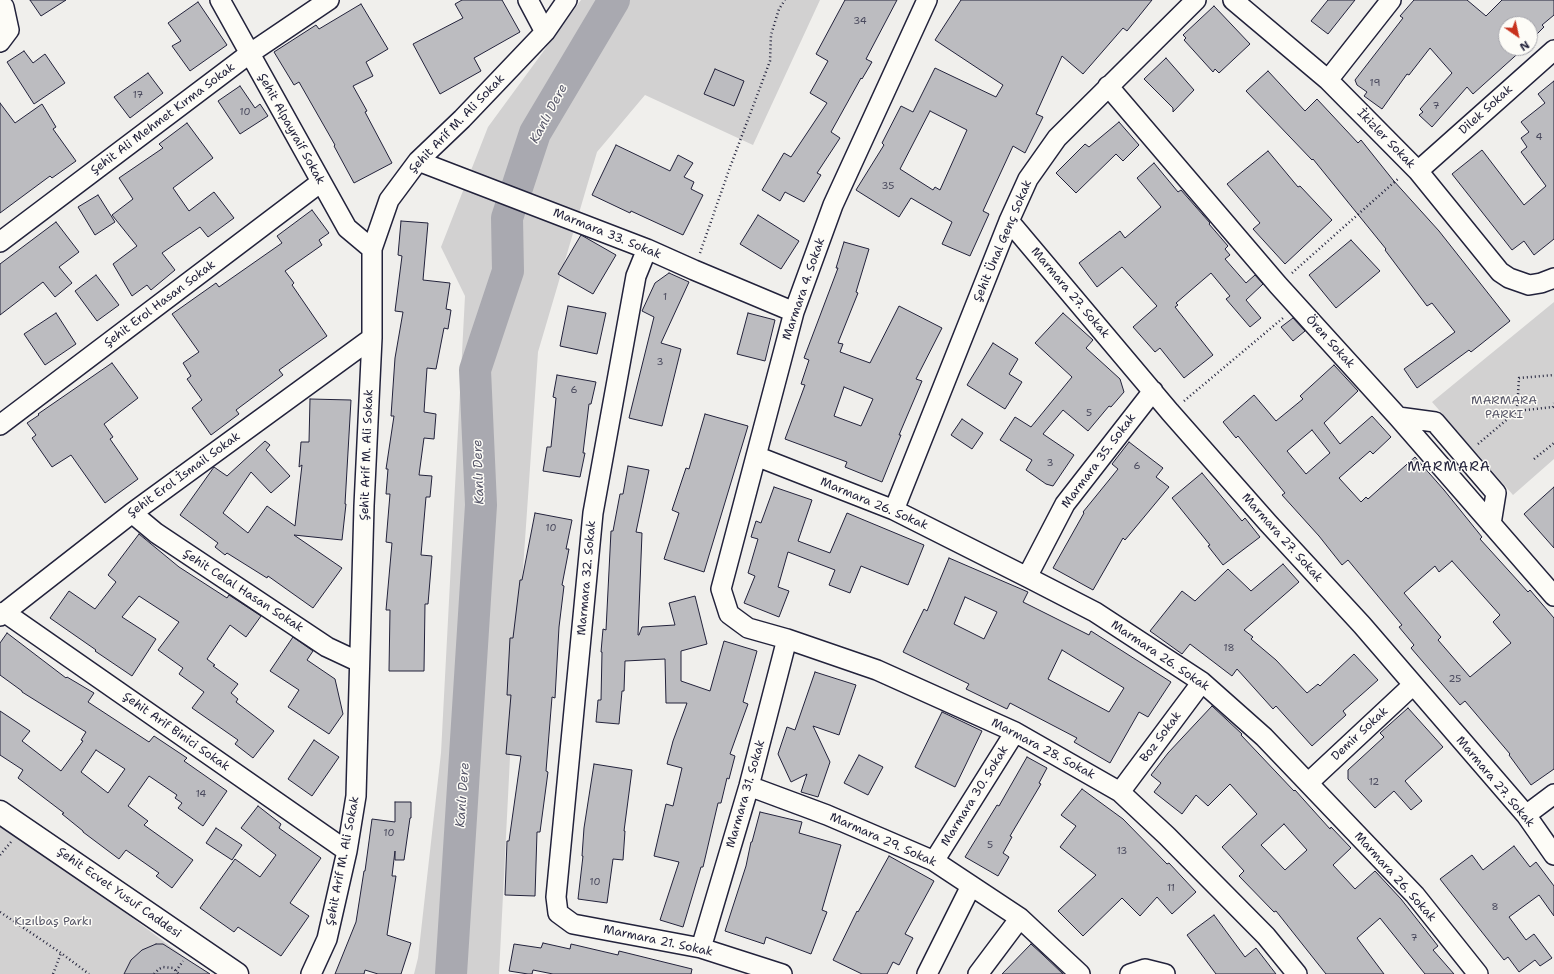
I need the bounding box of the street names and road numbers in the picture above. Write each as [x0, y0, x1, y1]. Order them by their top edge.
street label: Şehit Ali Mehmet Kırma Sokak [88, 60, 238, 178]
street label: Şehit Alpayraif Sokak [254, 71, 328, 187]
street label: Şehit Arif M. Ali Sokak [406, 72, 508, 176]
street label: Dilek Sokak [1456, 82, 1516, 138]
street label: İkizler Sokak [1354, 106, 1418, 172]
street label: Şehit Ünal Genç Sokak [971, 178, 1035, 304]
street label: Marmara 33. Sokak [551, 206, 663, 262]
street label: Marmara 4. Sokak [780, 236, 828, 342]
street label: Marmara 27. Sokak [1028, 245, 1112, 341]
street label: Şehit Erol Hasan Sokak [102, 257, 218, 351]
street label: Ören Sokak [1302, 313, 1358, 371]
street label: Şehit Arif M. Ali Sokak [358, 389, 376, 521]
street label: Marmara 35. Sokak [1059, 411, 1139, 511]
street label: Şehit Erol İsmail Sokak [125, 429, 243, 521]
street label: Marmara 26. Sokak [818, 475, 930, 533]
street label: Marmara 27. Sokak [1238, 491, 1326, 585]
street label: Marmara 32. Sokak [575, 520, 599, 636]
street label: Şehit Celal Hasan Sokak [180, 547, 306, 635]
street label: Marmara 26. Sokak [1108, 618, 1212, 694]
street label: Şehit Arif Binici Sokak [120, 690, 232, 774]
street label: Demir Sokak [1329, 704, 1391, 764]
street label: Boz Sokak [1137, 709, 1185, 765]
street label: Marmara 28. Sokak [989, 716, 1097, 782]
street label: Marmara 27. Sokak [1453, 734, 1537, 830]
street label: Marmara 31. Sokak [724, 738, 768, 850]
street label: Marmara 30. Sokak [938, 743, 1012, 849]
street label: Şehit Arif M. Ali Sokak [323, 795, 363, 927]
street label: Marmara 29. Sokak [827, 810, 939, 870]
street label: Marmara 26. Sokak [1351, 829, 1439, 925]
street label: Şehit Ecvet Yusuf Caddesi [54, 845, 184, 941]
street label: Marmara 21. Sokak [602, 922, 714, 960]

